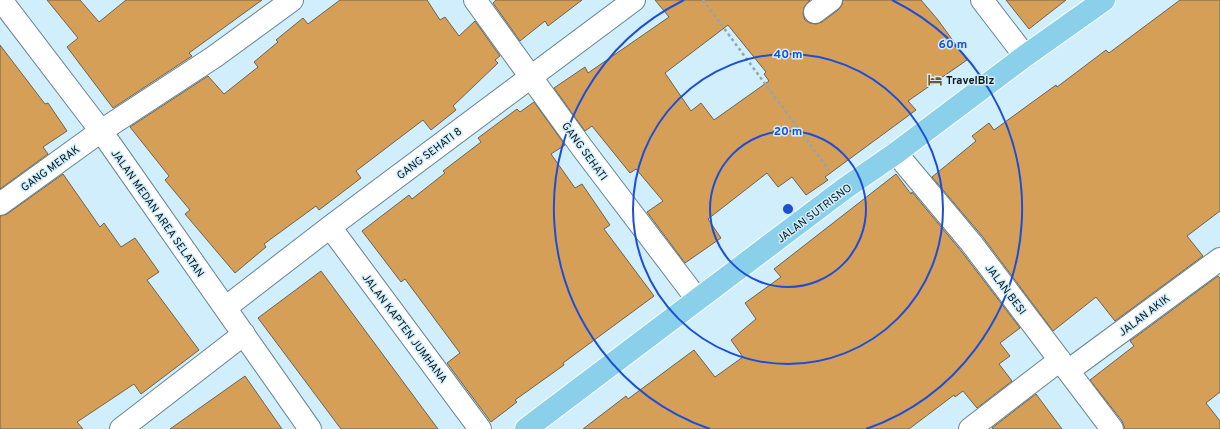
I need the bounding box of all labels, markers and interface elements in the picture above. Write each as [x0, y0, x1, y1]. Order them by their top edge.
text: 60 m [939, 37, 967, 53]
text: 40 m [773, 47, 803, 63]
hotel icon: TravelBiz [927, 72, 943, 88]
place label: TravelBiz [946, 74, 994, 88]
street label: GANG SEHATI [558, 120, 610, 184]
text: 20 m [774, 124, 802, 140]
street label: GANG SEHATI 8 [394, 125, 465, 183]
street label: GANG MERAK [18, 143, 83, 195]
street label: JALAN MEDAN AREA SELATAN [108, 147, 207, 280]
street label: JALAN SUTRISNO [774, 181, 855, 247]
centre of rings [781, 202, 795, 216]
street label: JALAN BESI [982, 261, 1029, 318]
street label: JALAN KAPTEN JUMHANA [358, 271, 450, 386]
street label: JALAN AKIK [1116, 292, 1173, 340]

